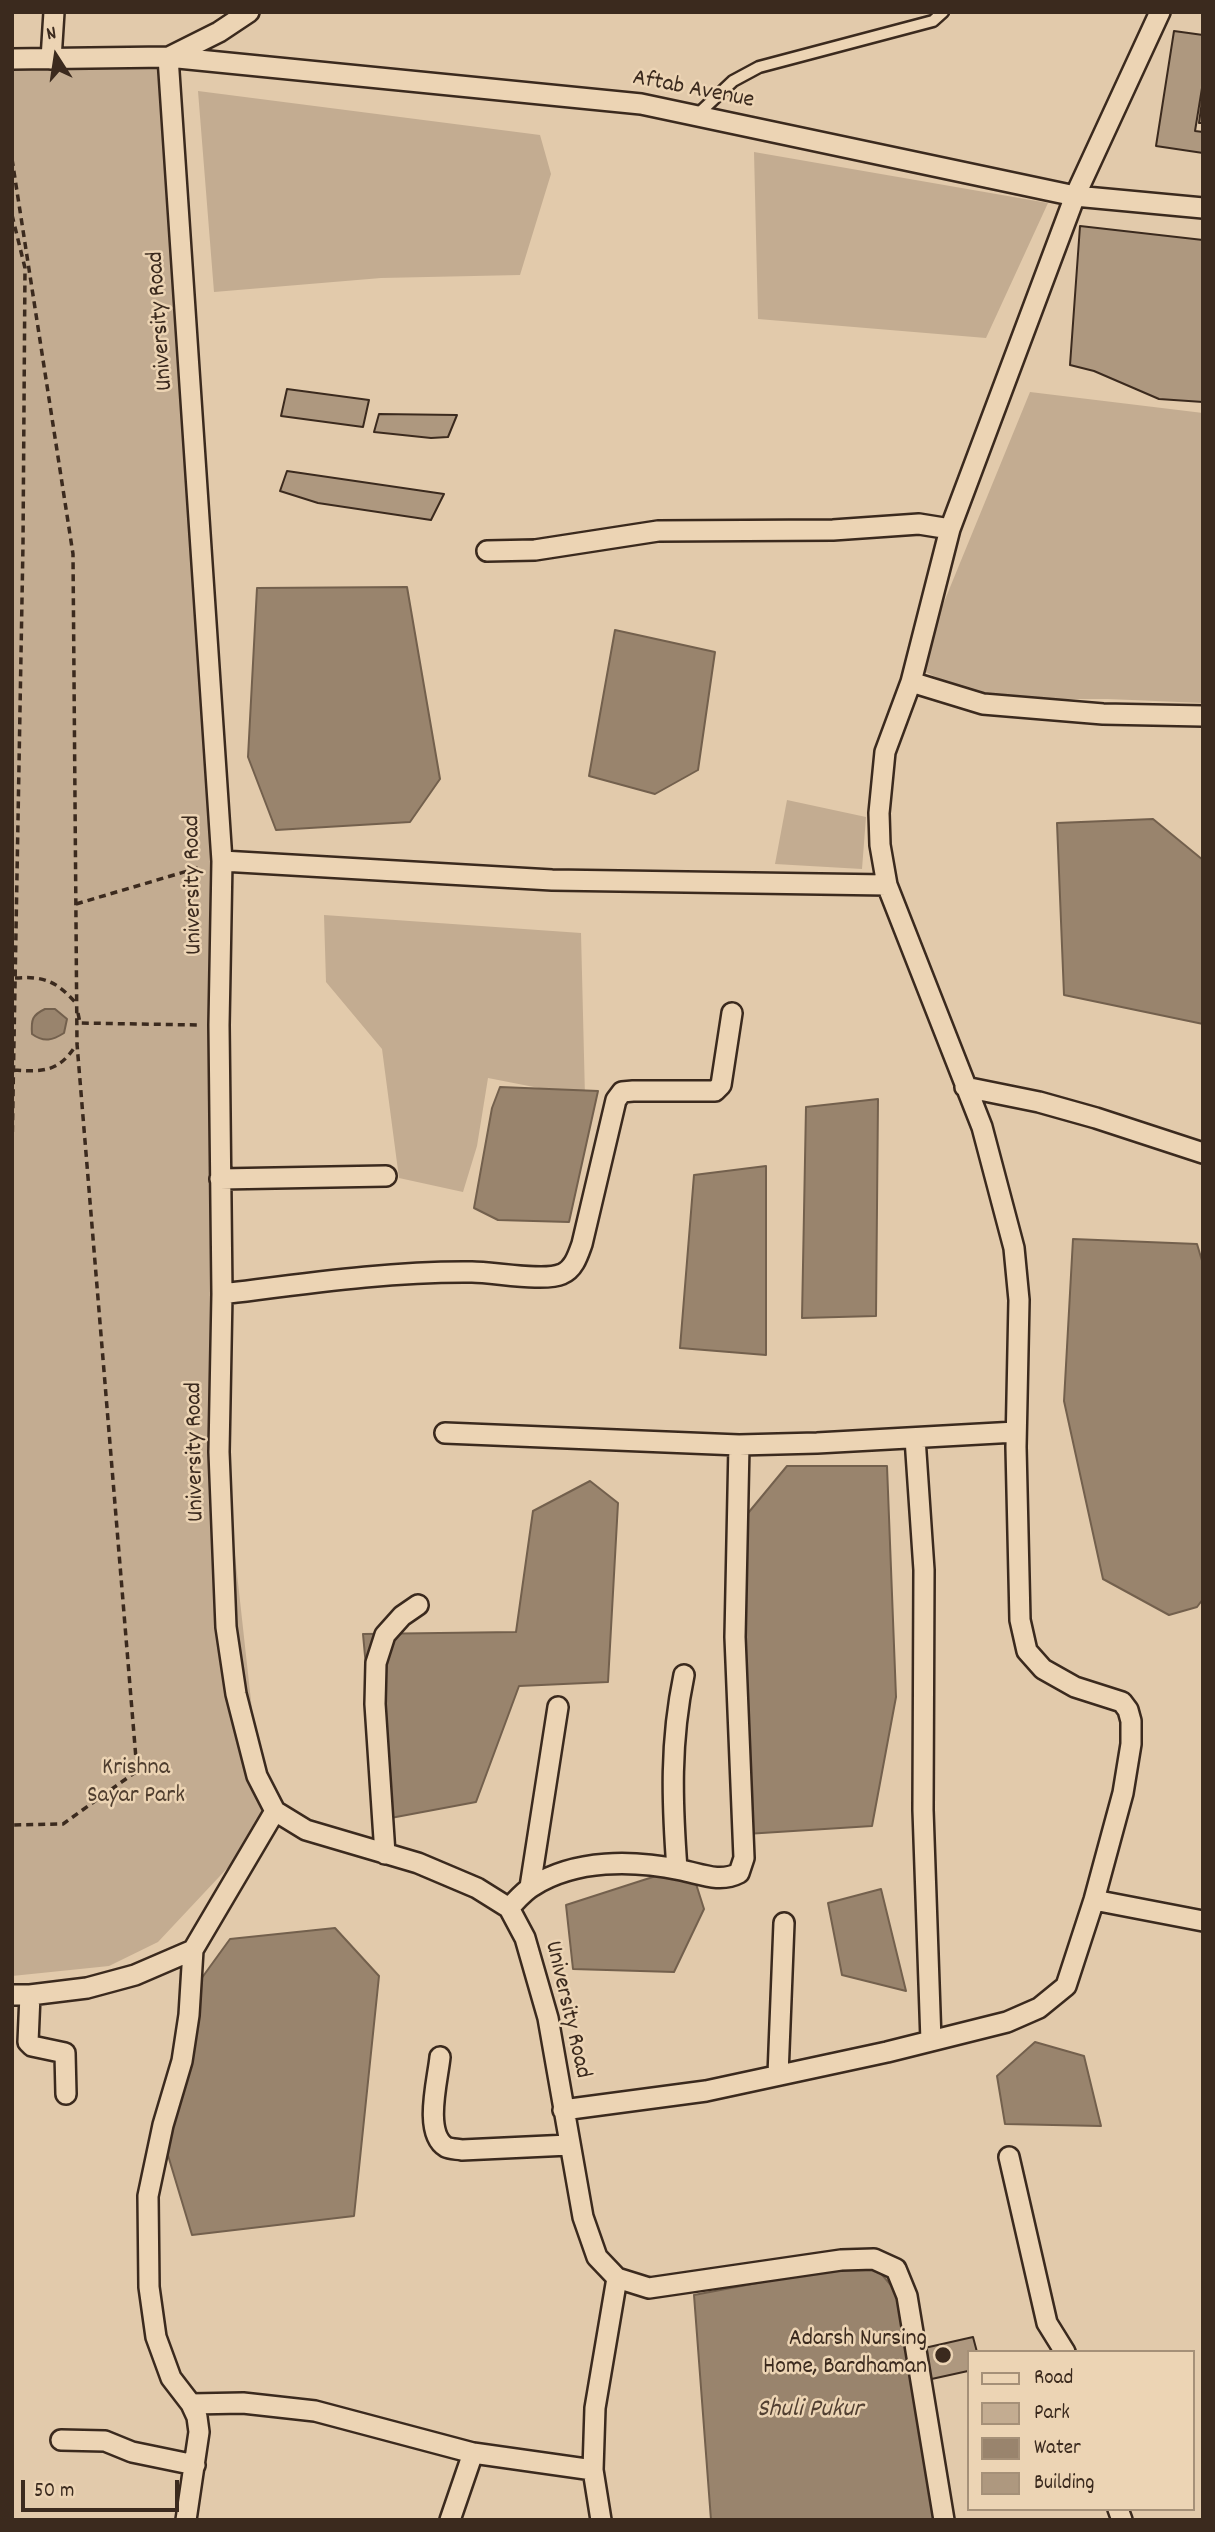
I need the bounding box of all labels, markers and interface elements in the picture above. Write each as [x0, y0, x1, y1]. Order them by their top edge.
north arrow [21, 21, 91, 91]
text: N [44, 21, 59, 49]
street label: Aftab Avenue [630, 65, 756, 117]
street label: University Road [143, 250, 181, 392]
street label: University Road [179, 815, 211, 955]
street label: University Road [181, 1382, 213, 1522]
park label: Krishna Sayar Park [87, 1756, 185, 1812]
street label: University Road [536, 1939, 596, 2081]
place label: Adarsh Nursing Home, Bardhaman [763, 2327, 927, 2383]
marker: Adarsh Nursing Home, Bardhaman [933, 2345, 953, 2365]
legend [967, 2350, 1194, 2511]
text: Road [1034, 2364, 1073, 2394]
water label: Shuli Pukur [757, 2395, 863, 2427]
text: Park [1034, 2399, 1070, 2429]
text: Water [1034, 2434, 1081, 2464]
scale bar [24, 2466, 182, 2510]
text: Building [1034, 2469, 1094, 2499]
text: 50 m [34, 2477, 74, 2507]

